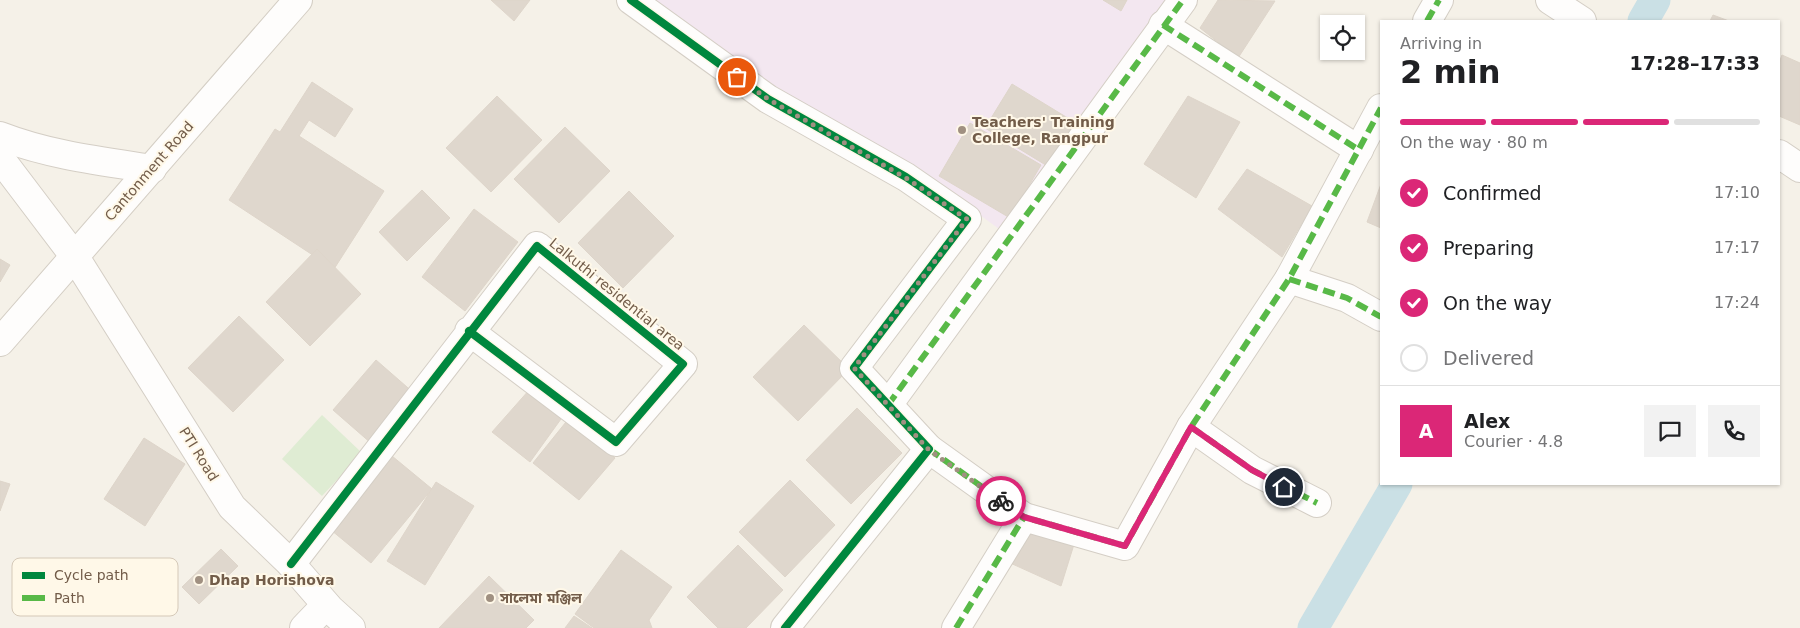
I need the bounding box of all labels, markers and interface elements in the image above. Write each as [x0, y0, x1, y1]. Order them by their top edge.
map controls [1320, 15, 1365, 60]
button: locate [1320, 15, 1365, 60]
text: Arriving in [1400, 34, 1482, 53]
text: 17:28–17:33 [1630, 52, 1760, 74]
text: 2 min [1400, 53, 1501, 91]
pin [716, 56, 758, 98]
icon: bag [723, 63, 751, 91]
place label: Teachers' Training College, Rangpur [972, 114, 1115, 146]
street label: Cantonment Road [102, 118, 196, 224]
marker: Teachers' Training College, Rangpur [956, 124, 968, 136]
text: On the way · 80 m [1400, 133, 1548, 152]
icon: check [1400, 179, 1428, 207]
text: Confirmed [1443, 182, 1542, 204]
text: 17:10 [1714, 183, 1760, 202]
icon: check [1400, 234, 1428, 262]
street label: Lalkuthi residential area [546, 235, 688, 353]
text: Preparing [1443, 237, 1534, 259]
text: 17:17 [1714, 238, 1760, 257]
icon: check [1400, 289, 1428, 317]
text: On the way [1443, 292, 1552, 314]
text: 17:24 [1714, 293, 1760, 312]
text: Delivered [1443, 347, 1534, 369]
button: chat [1644, 405, 1696, 457]
button: phone [1708, 405, 1760, 457]
text: Alex [1464, 410, 1510, 432]
text: A [1419, 420, 1433, 442]
street label: PTI Road [176, 424, 222, 484]
text: Courier · 4.8 [1464, 432, 1563, 451]
pin [1263, 466, 1305, 508]
icon: home [1270, 473, 1298, 501]
courier [976, 476, 1026, 526]
icon: bike [987, 487, 1015, 515]
legend [12, 558, 178, 616]
text: Cycle path [54, 567, 129, 583]
place label: Dhap Horishova [209, 572, 334, 588]
marker: Dhap Horishova [193, 574, 205, 586]
text: Path [54, 590, 85, 606]
place label: সালেমা মঞ্জিল [499, 590, 582, 606]
marker: সালেমা মঞ্জিল [484, 592, 496, 604]

